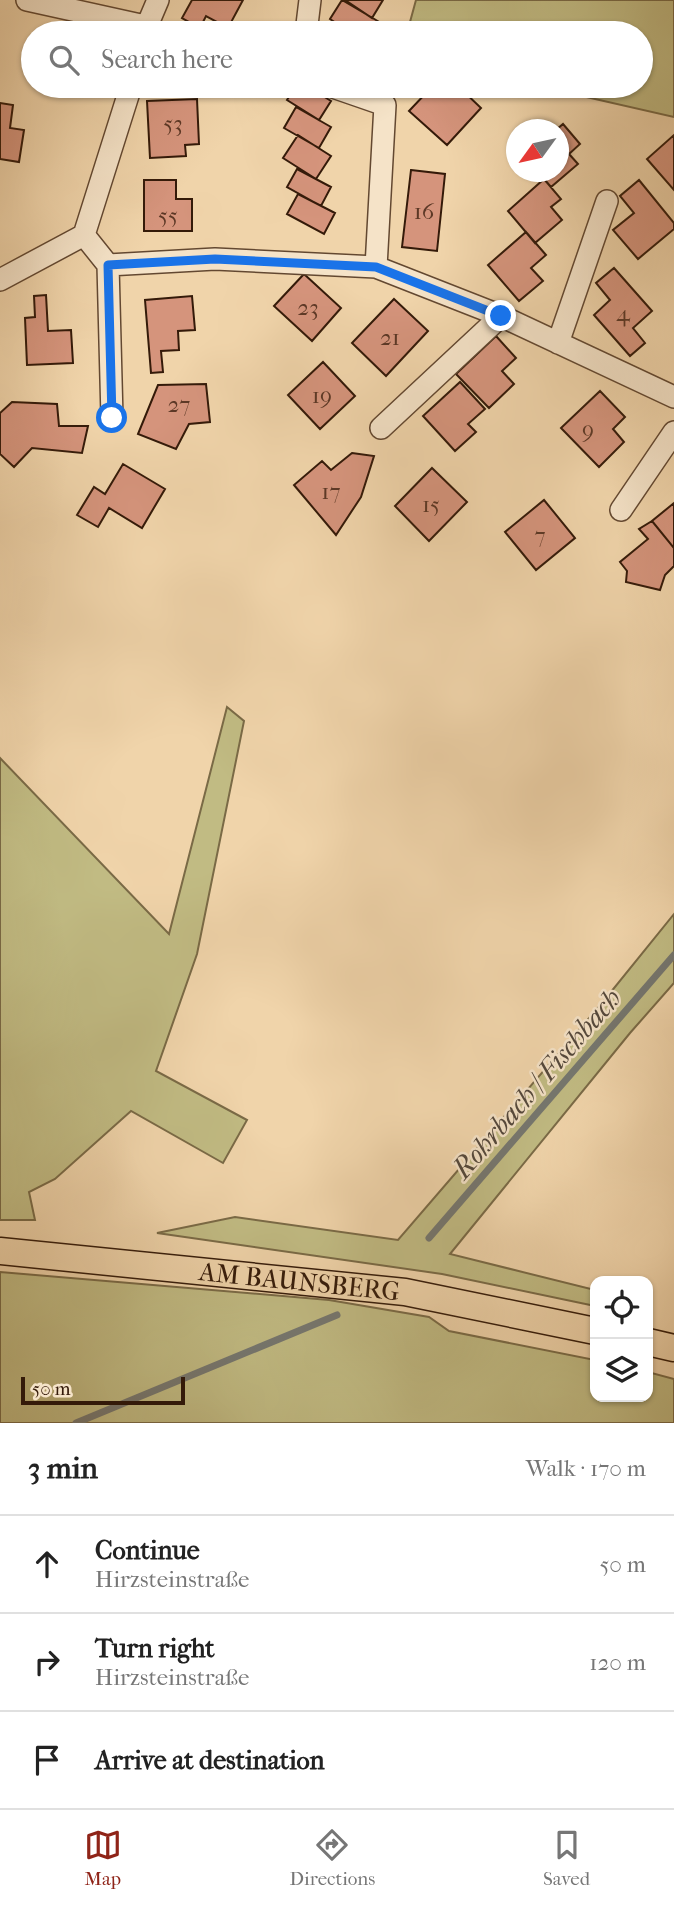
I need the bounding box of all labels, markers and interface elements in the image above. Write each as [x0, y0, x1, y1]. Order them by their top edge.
search box [21, 21, 653, 98]
icon: search [45, 41, 83, 79]
text: Search here [101, 44, 233, 75]
house number: 53 [163, 110, 183, 137]
north arrow [506, 119, 569, 182]
house number: 16 [414, 198, 435, 225]
house number: 55 [158, 202, 178, 229]
house number: 23 [297, 294, 319, 321]
route end [485, 300, 516, 331]
house number: 4 [616, 300, 631, 327]
house number: 21 [380, 324, 400, 351]
house number: 19 [312, 382, 332, 409]
house number: 27 [168, 391, 190, 418]
route start [96, 402, 127, 433]
house number: 9 [582, 416, 594, 443]
house number: 17 [321, 478, 341, 505]
house number: 15 [422, 491, 440, 518]
house number: 7 [534, 522, 546, 549]
water label: Rohrbach / Fischbach [444, 982, 628, 1186]
street label: AM BAUNSBERG [196, 1256, 401, 1307]
map controls [590, 1276, 653, 1402]
button: locate [590, 1276, 653, 1339]
button: layers [590, 1339, 653, 1402]
scale bar [21, 1374, 186, 1406]
text: 50 m [32, 1378, 71, 1400]
text: 3 min [28, 1451, 98, 1486]
text: Walk · 170 m [526, 1455, 646, 1482]
text: Continue [95, 1535, 200, 1566]
icon: ahead [28, 1545, 66, 1583]
text: 50 m [599, 1551, 646, 1578]
text: Hirzsteinstraße [95, 1566, 249, 1593]
text: Turn right [95, 1633, 215, 1664]
icon: right [28, 1643, 66, 1681]
text: 120 m [589, 1649, 646, 1676]
text: Hirzsteinstraße [95, 1664, 249, 1691]
icon: arrive [28, 1741, 66, 1779]
text: Arrive at destination [95, 1745, 325, 1776]
tab: Map [84, 1826, 122, 1890]
tab: Directions [290, 1826, 375, 1890]
tab: Saved [543, 1826, 590, 1890]

